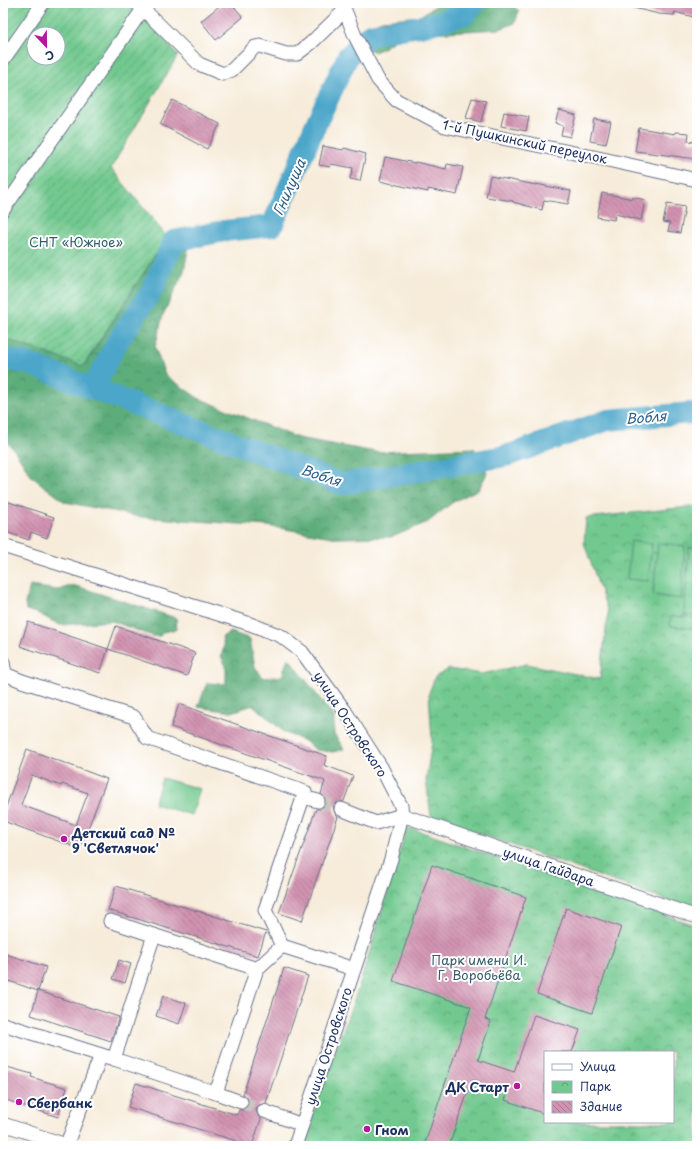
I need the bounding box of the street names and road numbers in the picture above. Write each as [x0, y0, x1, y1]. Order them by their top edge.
street label: 1-й Пушкинский переулок [441, 114, 609, 168]
street label: улица Островского [310, 667, 392, 781]
street label: улица Гайдара [501, 841, 598, 891]
street label: улица Островского [300, 985, 356, 1107]

